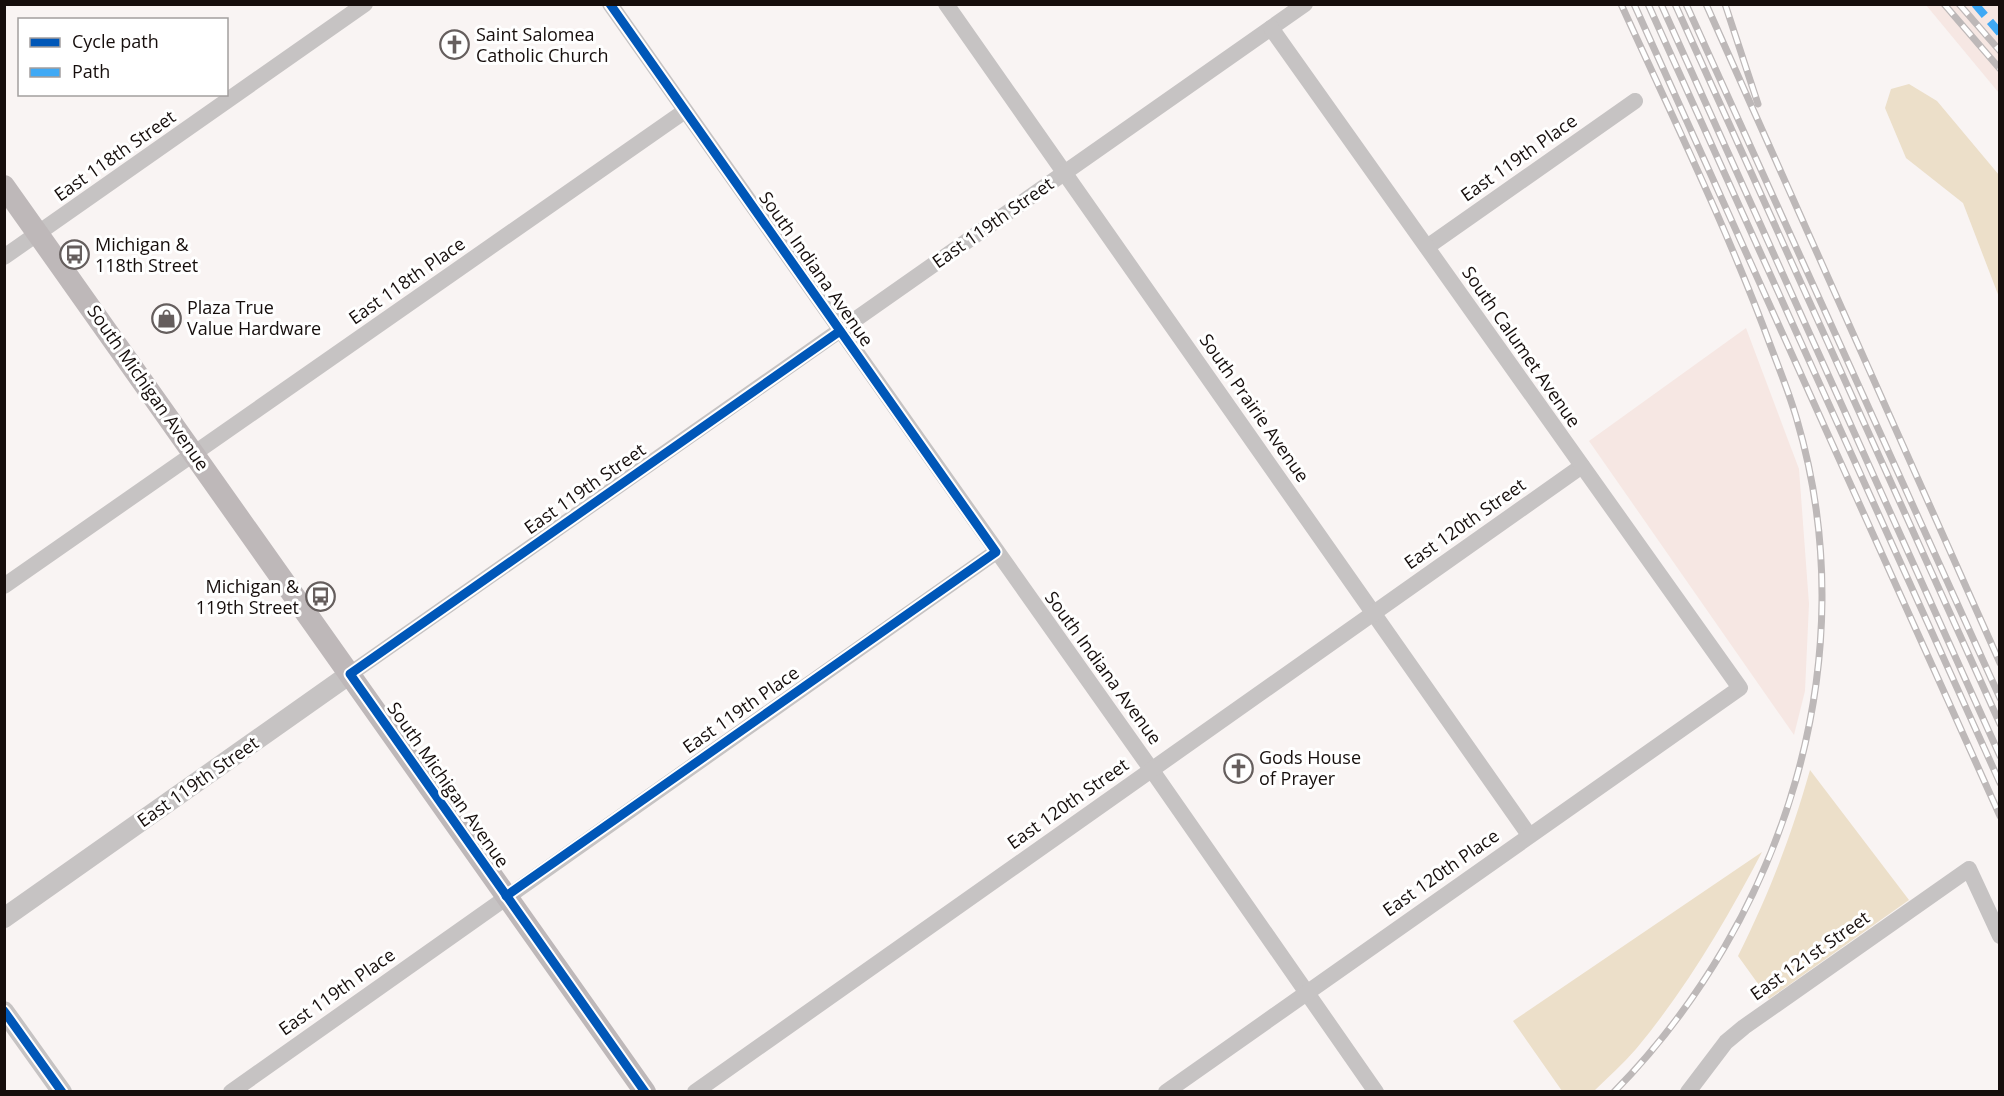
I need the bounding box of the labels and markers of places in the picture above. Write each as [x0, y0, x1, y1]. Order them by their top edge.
place label: Saint Salomea Catholic Church [476, 22, 608, 67]
church icon: Saint Salomea Catholic Church [439, 29, 471, 61]
place label: Michigan & 118th Street [95, 232, 198, 277]
bus stop icon: Michigan & 118th Street [58, 239, 90, 271]
place label: Plaza True Value Hardware [187, 295, 321, 340]
shop icon: Plaza True Value Hardware [150, 302, 182, 334]
place label: Michigan & 119th Street [196, 574, 300, 619]
bus stop icon: Michigan & 119th Street [304, 581, 336, 613]
place label: Gods House of Prayer [1259, 745, 1361, 790]
church icon: Gods House of Prayer [1222, 752, 1254, 784]

